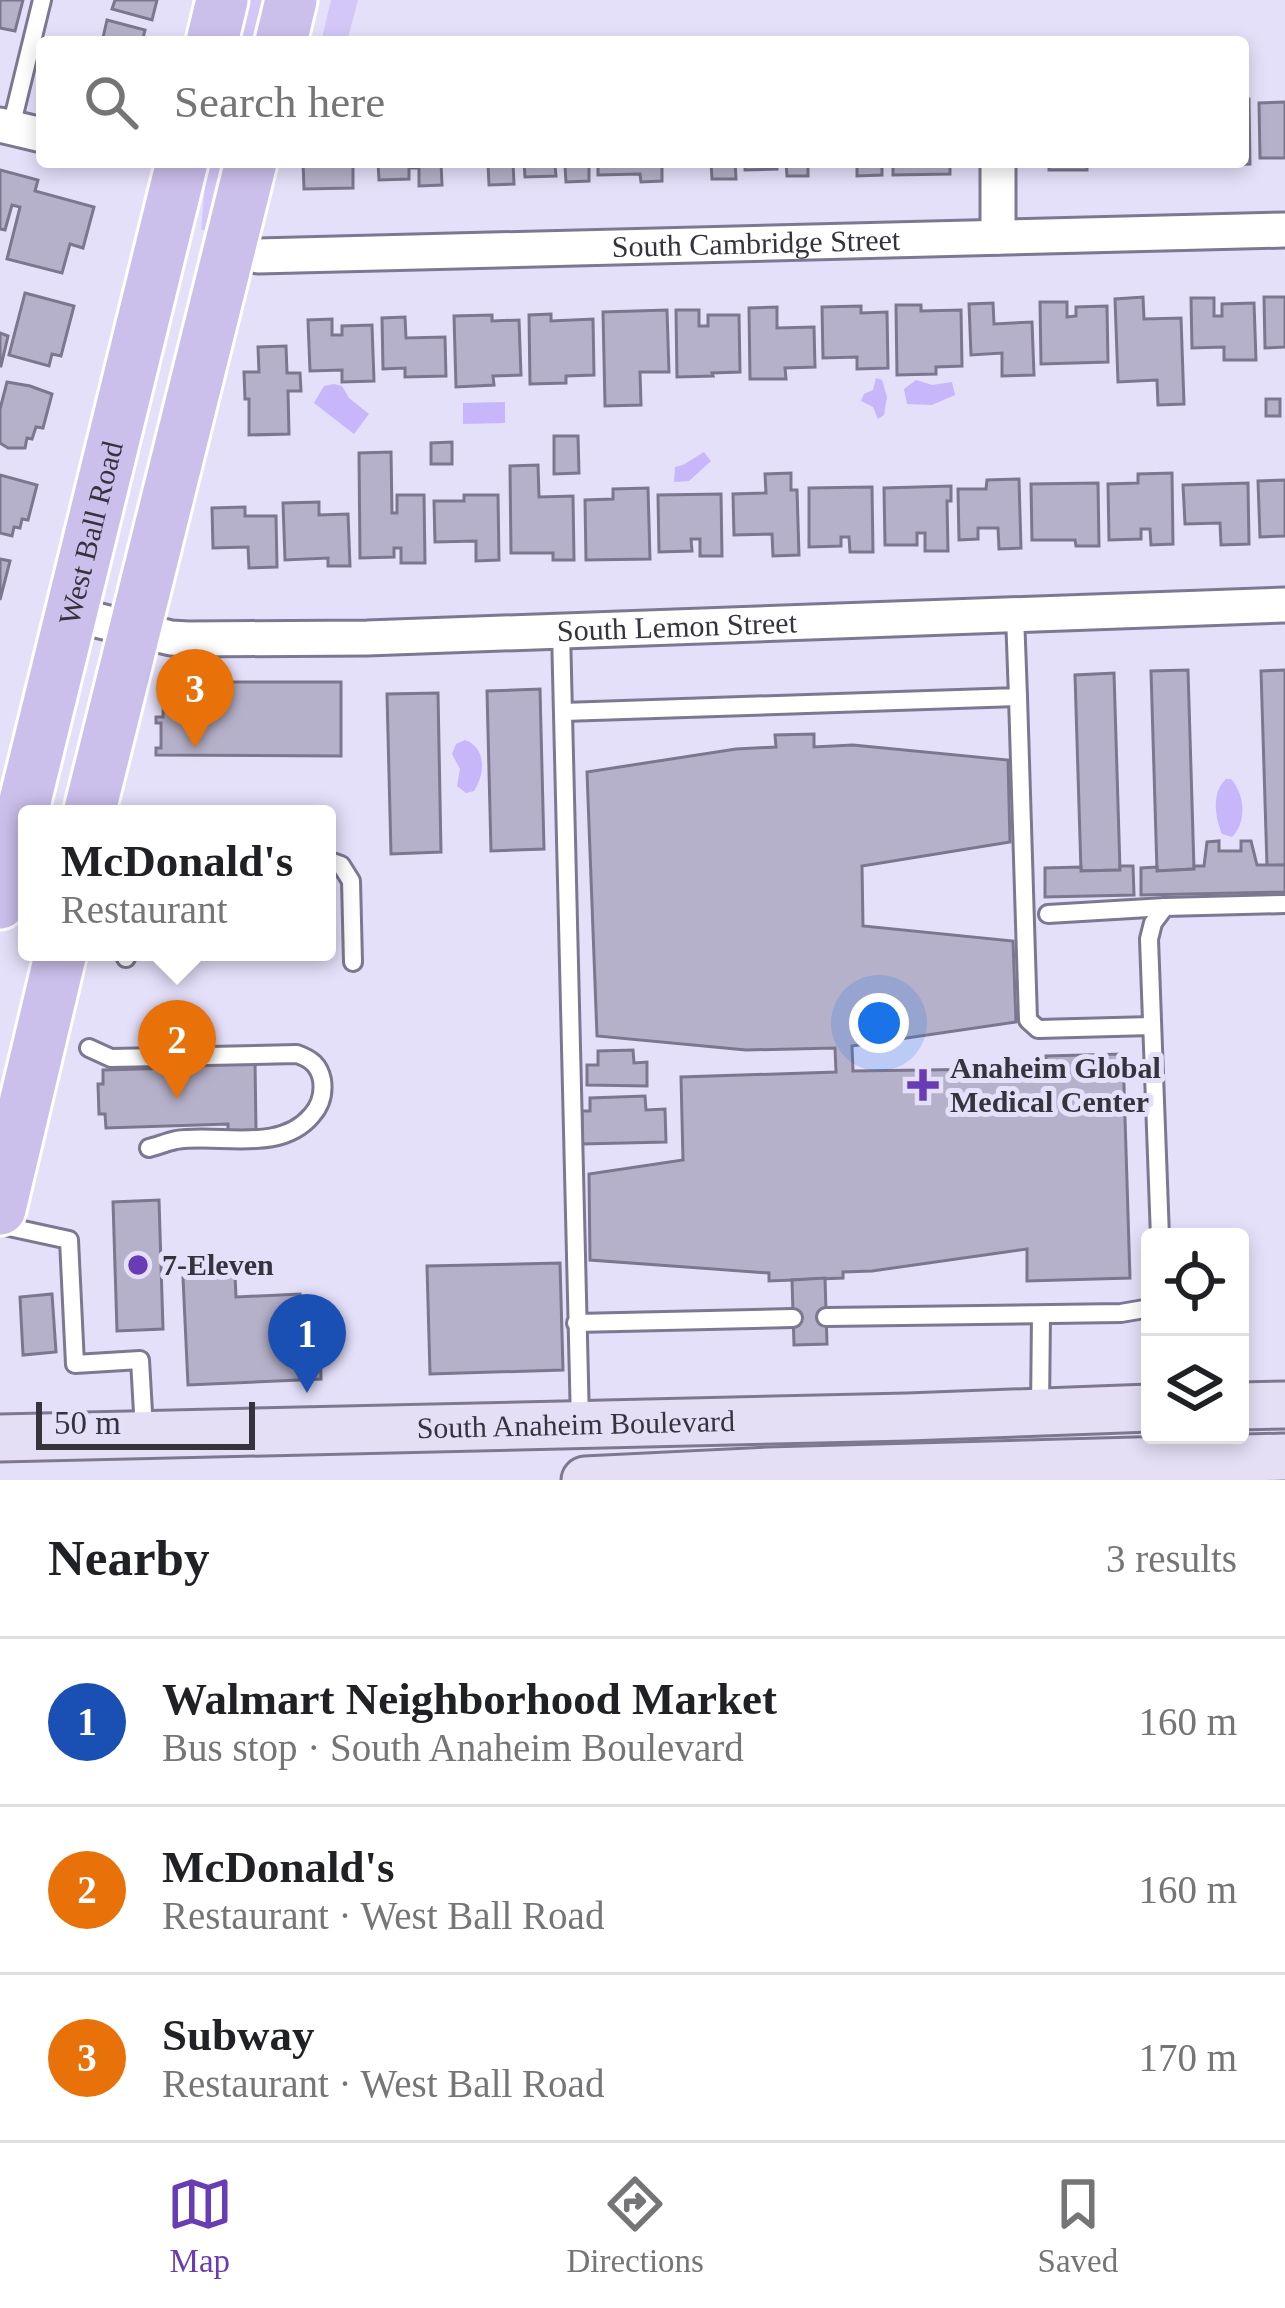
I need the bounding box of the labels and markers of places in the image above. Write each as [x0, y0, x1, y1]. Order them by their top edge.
pin: 3 [156, 649, 234, 748]
pin: 2 [138, 1000, 216, 1099]
place label: Anaheim Global Medical Center [950, 1051, 1161, 1118]
marker: Anaheim Global Medical Center [907, 1069, 939, 1101]
place label: 7-Eleven [162, 1248, 274, 1281]
marker: 7-Eleven [125, 1252, 151, 1278]
pin: 1 [268, 1294, 346, 1393]

